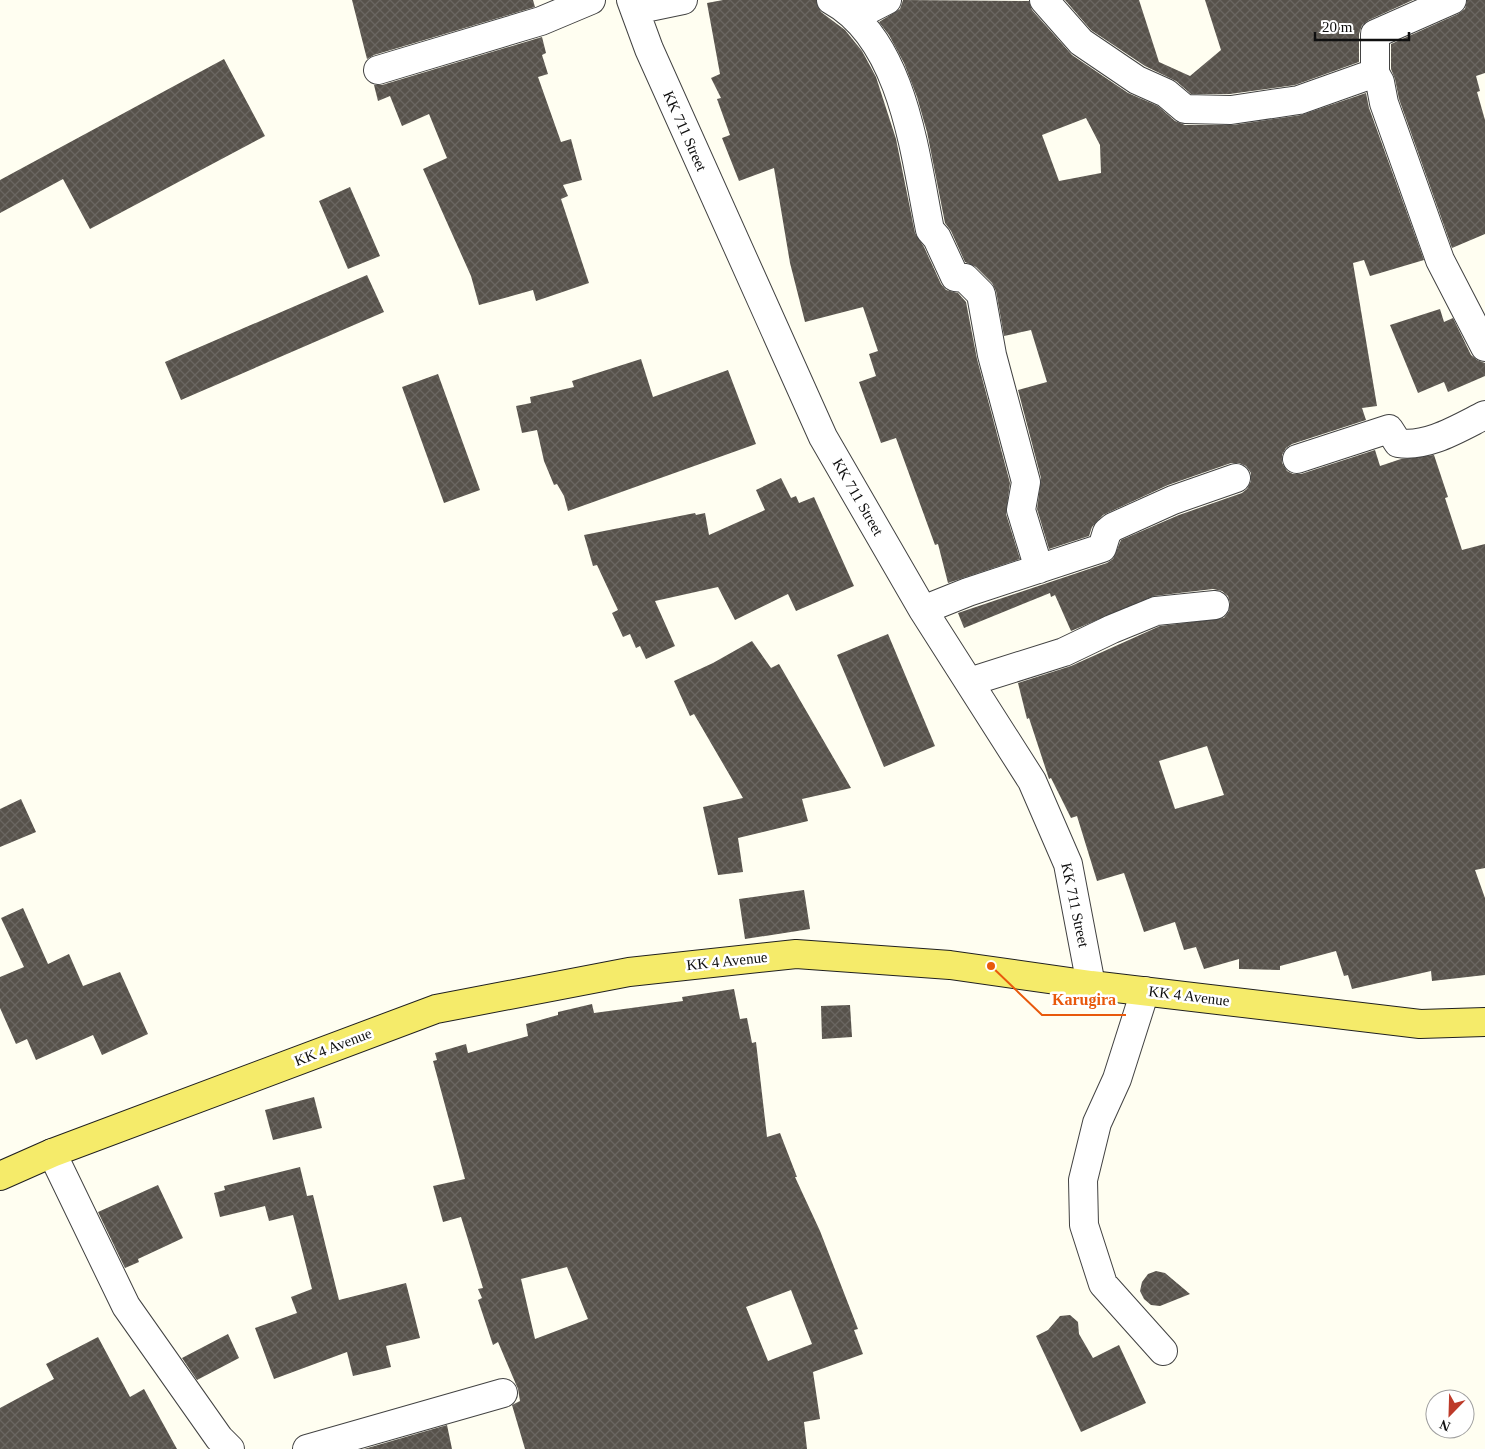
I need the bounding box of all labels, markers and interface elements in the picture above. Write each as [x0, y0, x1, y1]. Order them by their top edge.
scale bar [1315, 10, 1409, 42]
text: 20 m [1322, 19, 1353, 35]
street label: KK 711 Street [660, 88, 710, 174]
street label: KK 711 Street [830, 456, 887, 539]
street label: KK 711 Street [1058, 861, 1092, 950]
street label: KK 4 Avenue [686, 949, 769, 973]
street label: KK 4 Avenue [1148, 983, 1231, 1009]
callout: Karugira [1042, 984, 1126, 1015]
text: Karugira [1052, 991, 1116, 1009]
street label: KK 4 Avenue [292, 1025, 374, 1069]
north arrow [1425, 1389, 1475, 1439]
text: N [1438, 1417, 1453, 1434]

